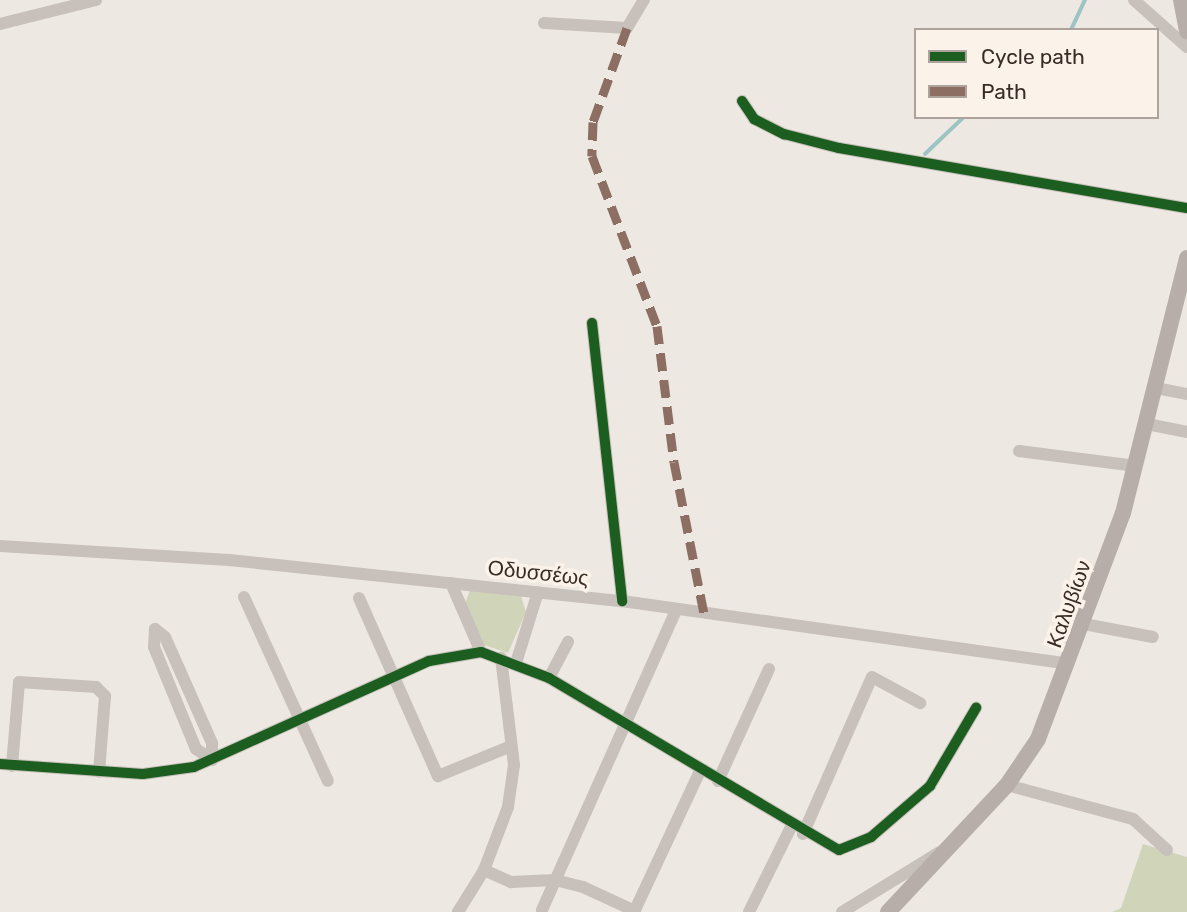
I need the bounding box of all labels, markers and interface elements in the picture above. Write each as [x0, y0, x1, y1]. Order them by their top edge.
legend [914, 28, 1159, 119]
text: Cycle path [981, 44, 1085, 69]
text: Path [981, 79, 1027, 104]
street label: Οδυσσέως [486, 555, 590, 591]
street label: Καλυβίων [1042, 557, 1096, 651]

